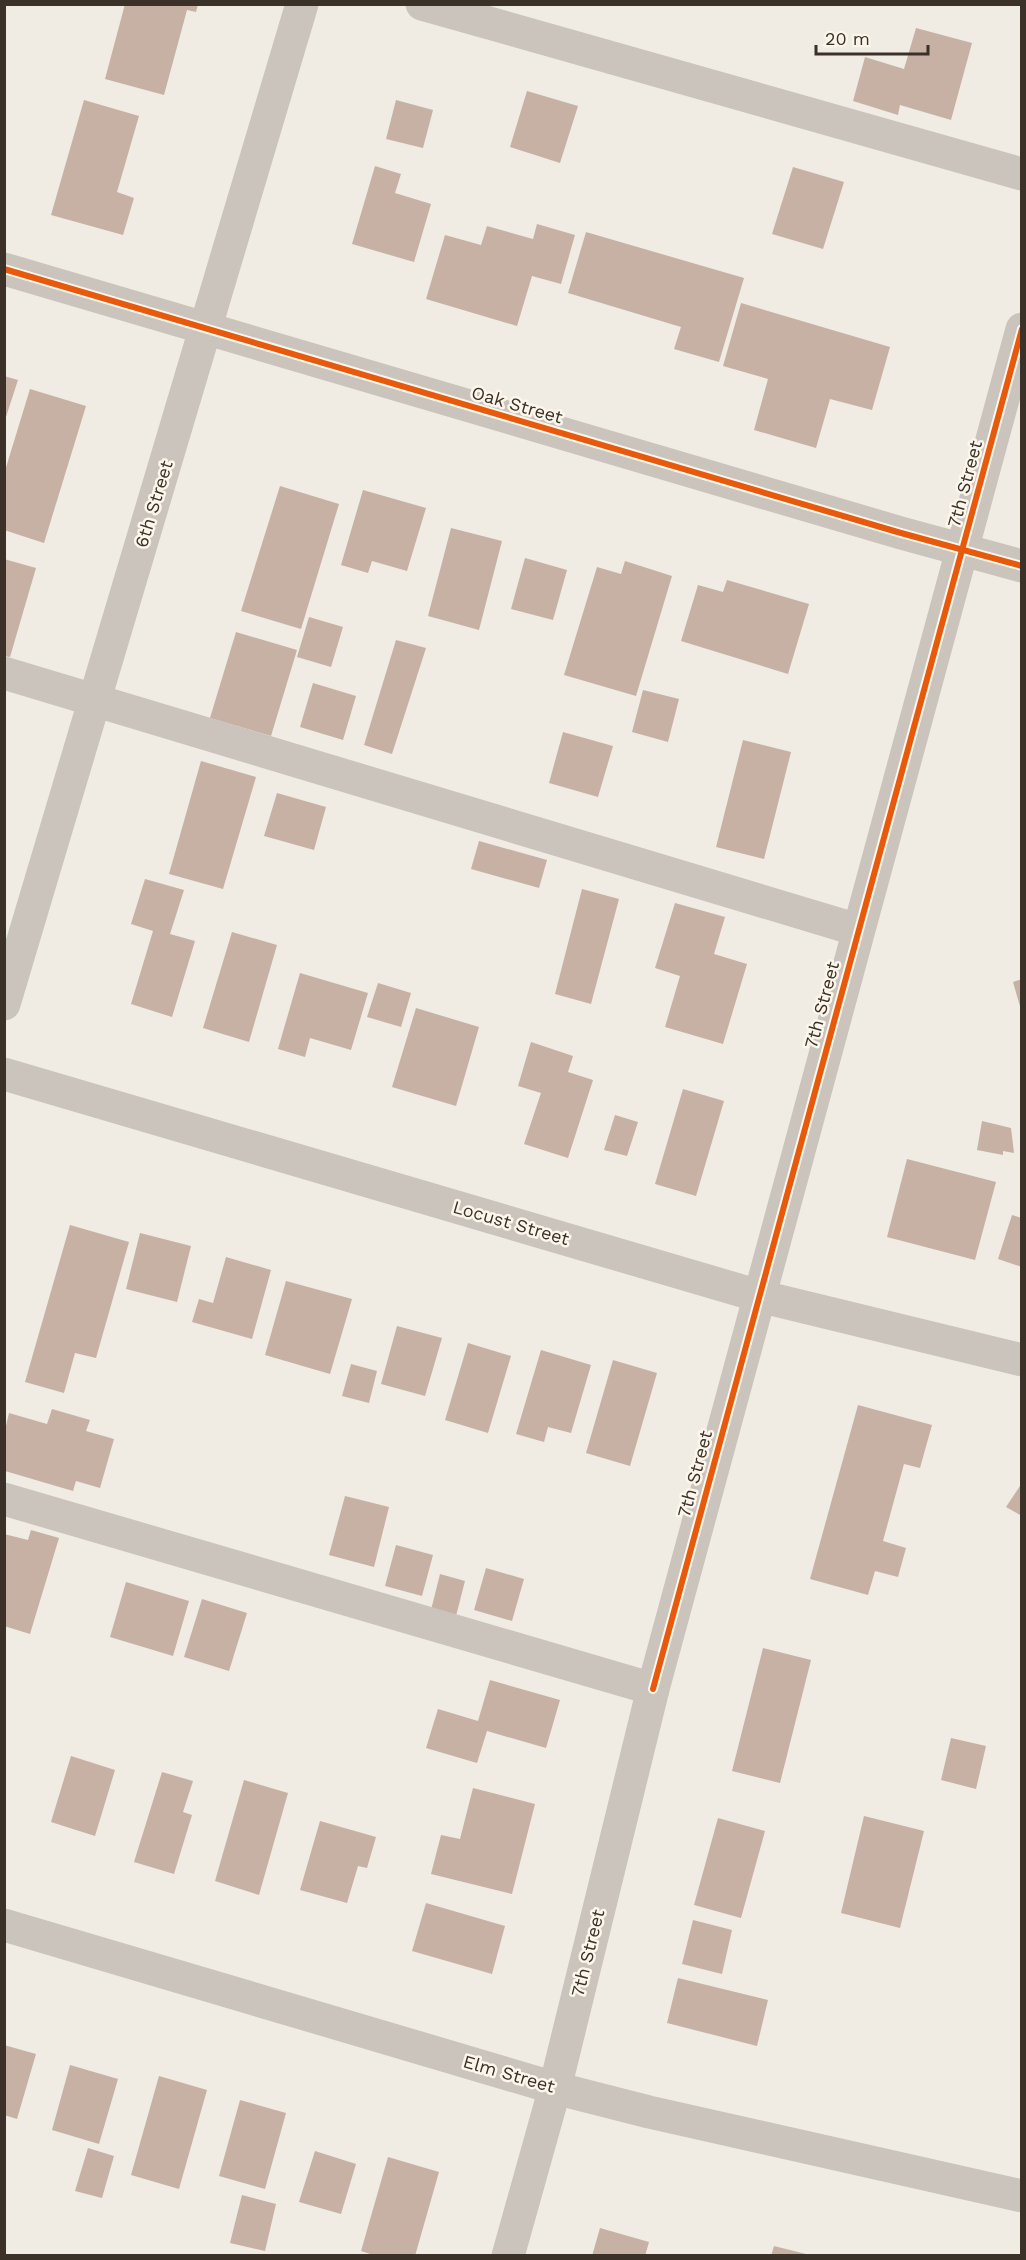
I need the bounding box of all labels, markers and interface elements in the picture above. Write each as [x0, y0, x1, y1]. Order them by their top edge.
scale bar [816, 18, 928, 56]
text: 20 m [825, 28, 870, 49]
street label: Oak Street [469, 382, 566, 428]
street label: 7th Street [943, 438, 986, 530]
street label: 6th Street [130, 457, 177, 550]
street label: 7th Street [800, 959, 843, 1051]
street label: Locust Street [451, 1196, 572, 1249]
street label: 7th Street [673, 1428, 716, 1520]
street label: 7th Street [567, 1907, 609, 1999]
street label: Elm Street [461, 2050, 558, 2097]

